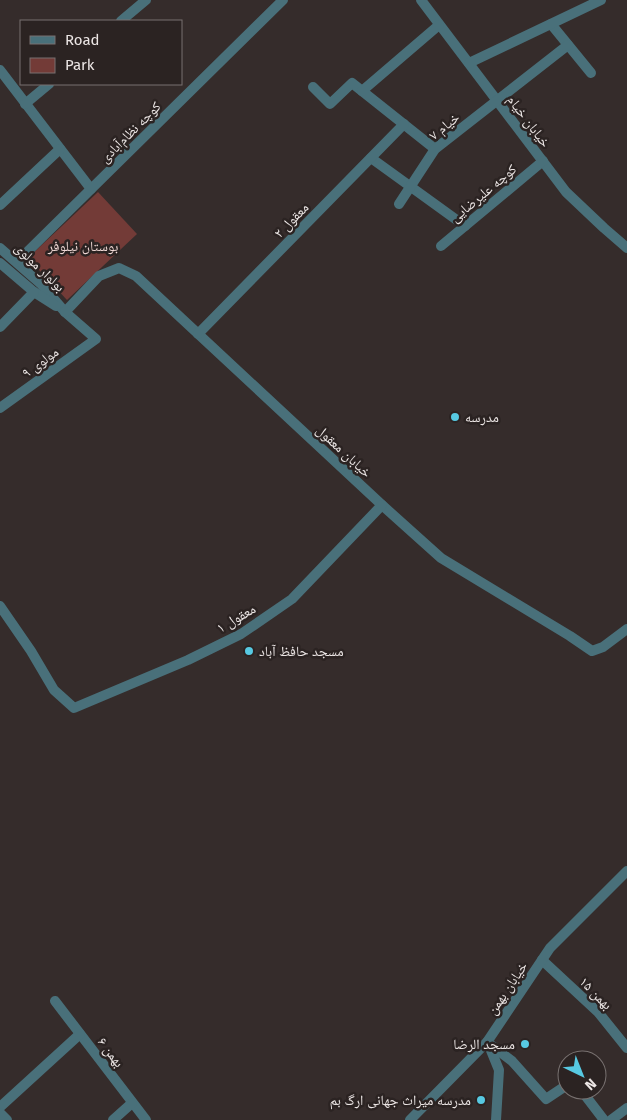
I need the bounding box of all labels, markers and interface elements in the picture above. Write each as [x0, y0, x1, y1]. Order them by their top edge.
legend [20, 20, 182, 85]
text: Road [65, 31, 100, 49]
text: Park [65, 56, 95, 74]
street label: خیابان خیام [503, 92, 554, 152]
street label: کوچه نظام‌آبادی [96, 98, 165, 167]
street label: خیام ۷ [426, 109, 464, 145]
street label: کوچه علیرضایی [447, 161, 520, 226]
street label: معقول ۲ [270, 199, 312, 242]
park label: بوستان نیلوفر [47, 238, 118, 255]
street label: بولوار مولوی [11, 239, 68, 296]
street label: مولوی ۹ [19, 343, 62, 381]
place label: مدرسه [465, 409, 499, 426]
marker: مدرسه [449, 411, 461, 423]
street label: خیابان معقول [313, 422, 375, 481]
street label: معقول ۱ [214, 600, 259, 637]
place label: مسجد حافظ آباد [259, 643, 344, 660]
marker: مسجد حافظ آباد [243, 645, 255, 657]
street label: خیابان بهمن [484, 959, 531, 1018]
street label: بهمن ۱۵ [576, 973, 616, 1013]
street label: بهمن ۶ [94, 1034, 127, 1071]
place label: مسجد الرضا [453, 1036, 515, 1053]
marker: مسجد الرضا [519, 1038, 531, 1050]
north arrow [557, 1050, 607, 1100]
text: N [581, 1075, 600, 1094]
place label: مدرسه میراث جهانی ارگ بم [330, 1092, 471, 1110]
marker: مدرسه میراث جهانی ارگ بم [475, 1094, 487, 1106]

